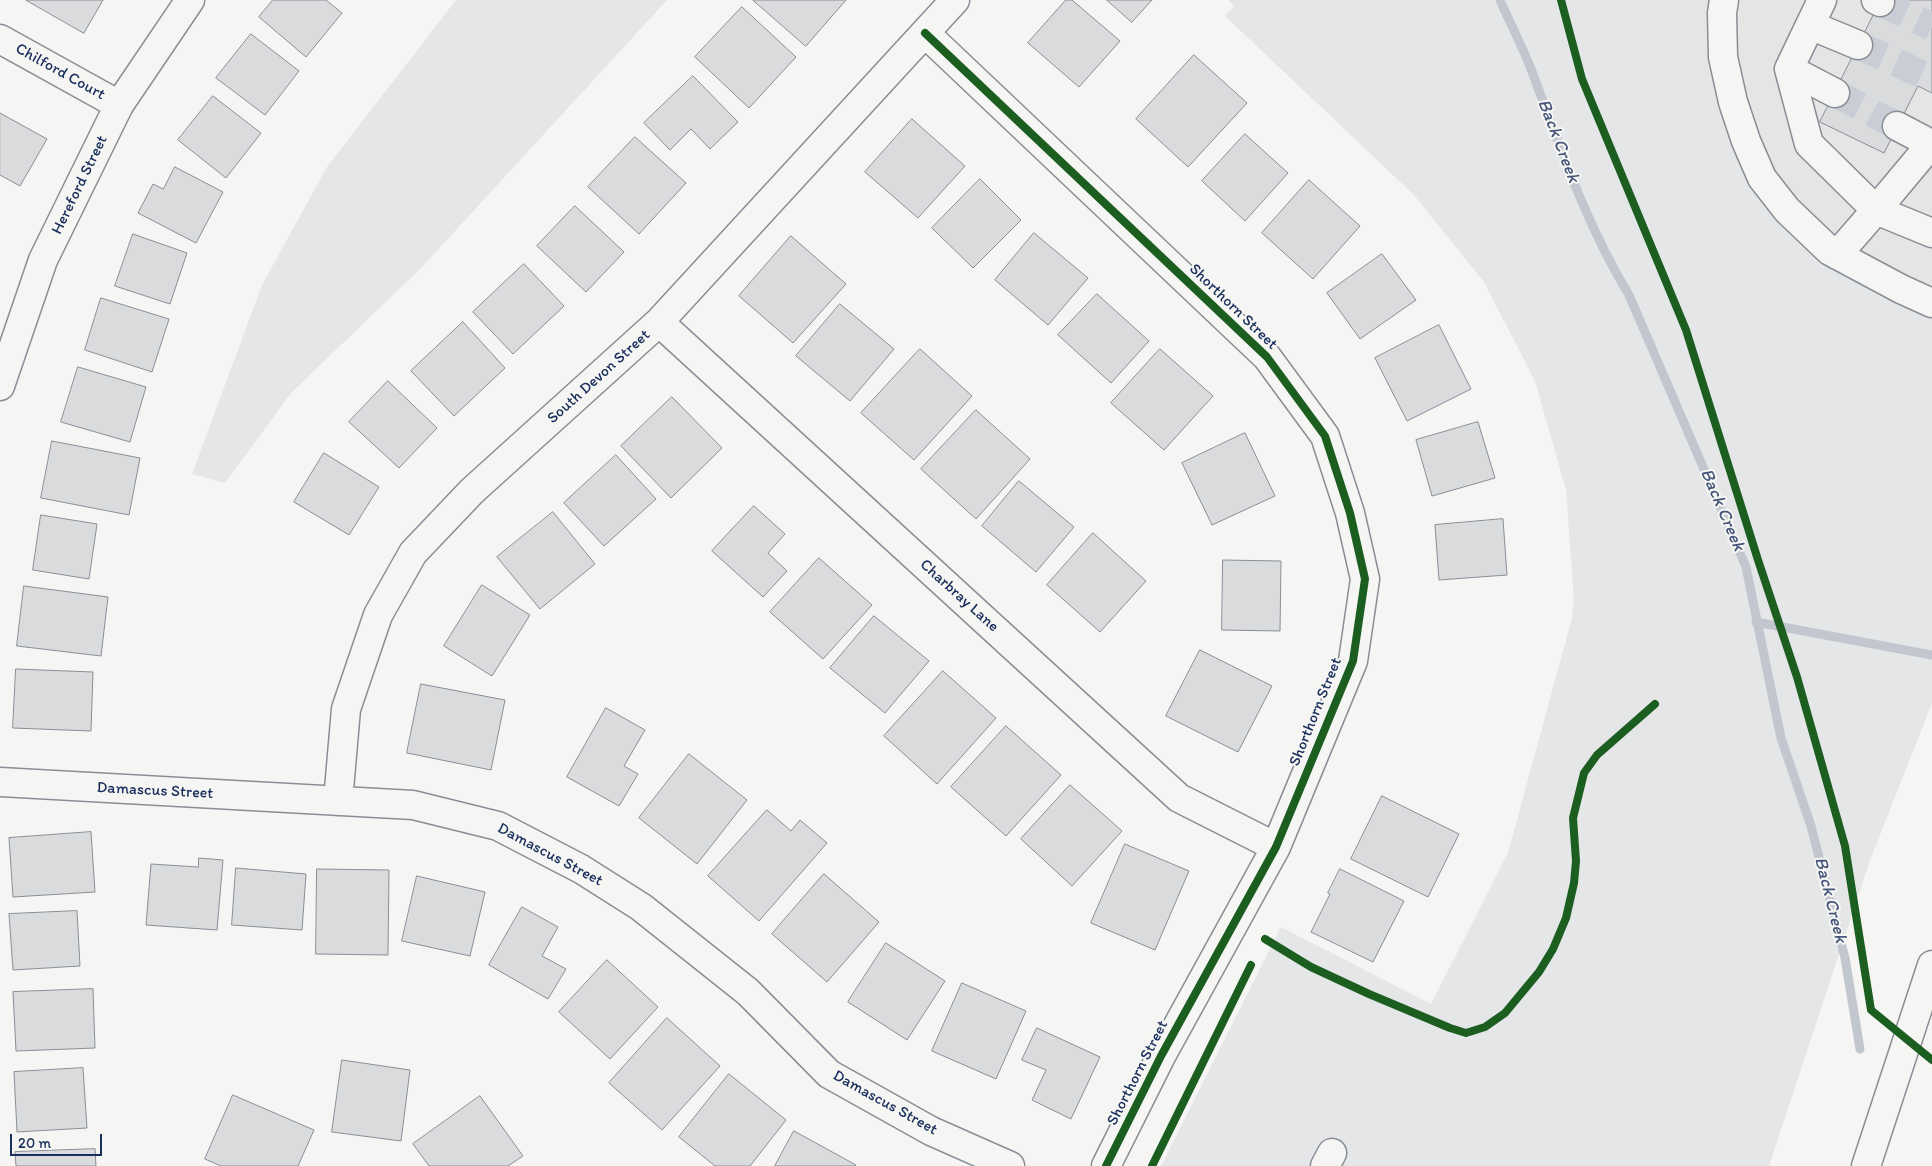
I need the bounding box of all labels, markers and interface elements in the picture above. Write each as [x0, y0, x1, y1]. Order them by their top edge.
street label: Chilford Court [12, 39, 108, 105]
water label: Back Creek [1532, 96, 1584, 186]
street label: Hereford Street [48, 132, 112, 238]
street label: Shorthorn Street [1185, 260, 1281, 354]
street label: South Devon Street [544, 326, 654, 428]
water label: Back Creek [1695, 465, 1749, 555]
street label: Charbray Lane [915, 555, 1003, 637]
street label: Shorthorn Street [1285, 655, 1347, 769]
street label: Damascus Street [96, 778, 214, 804]
street label: Damascus Street [494, 819, 606, 891]
water label: Back Creek [1809, 855, 1851, 945]
street label: Shorthorn Street [1103, 1017, 1173, 1129]
street label: Damascus Street [829, 1066, 941, 1140]
scale bar [12, 1124, 105, 1156]
text: 20 m [18, 1134, 51, 1152]

